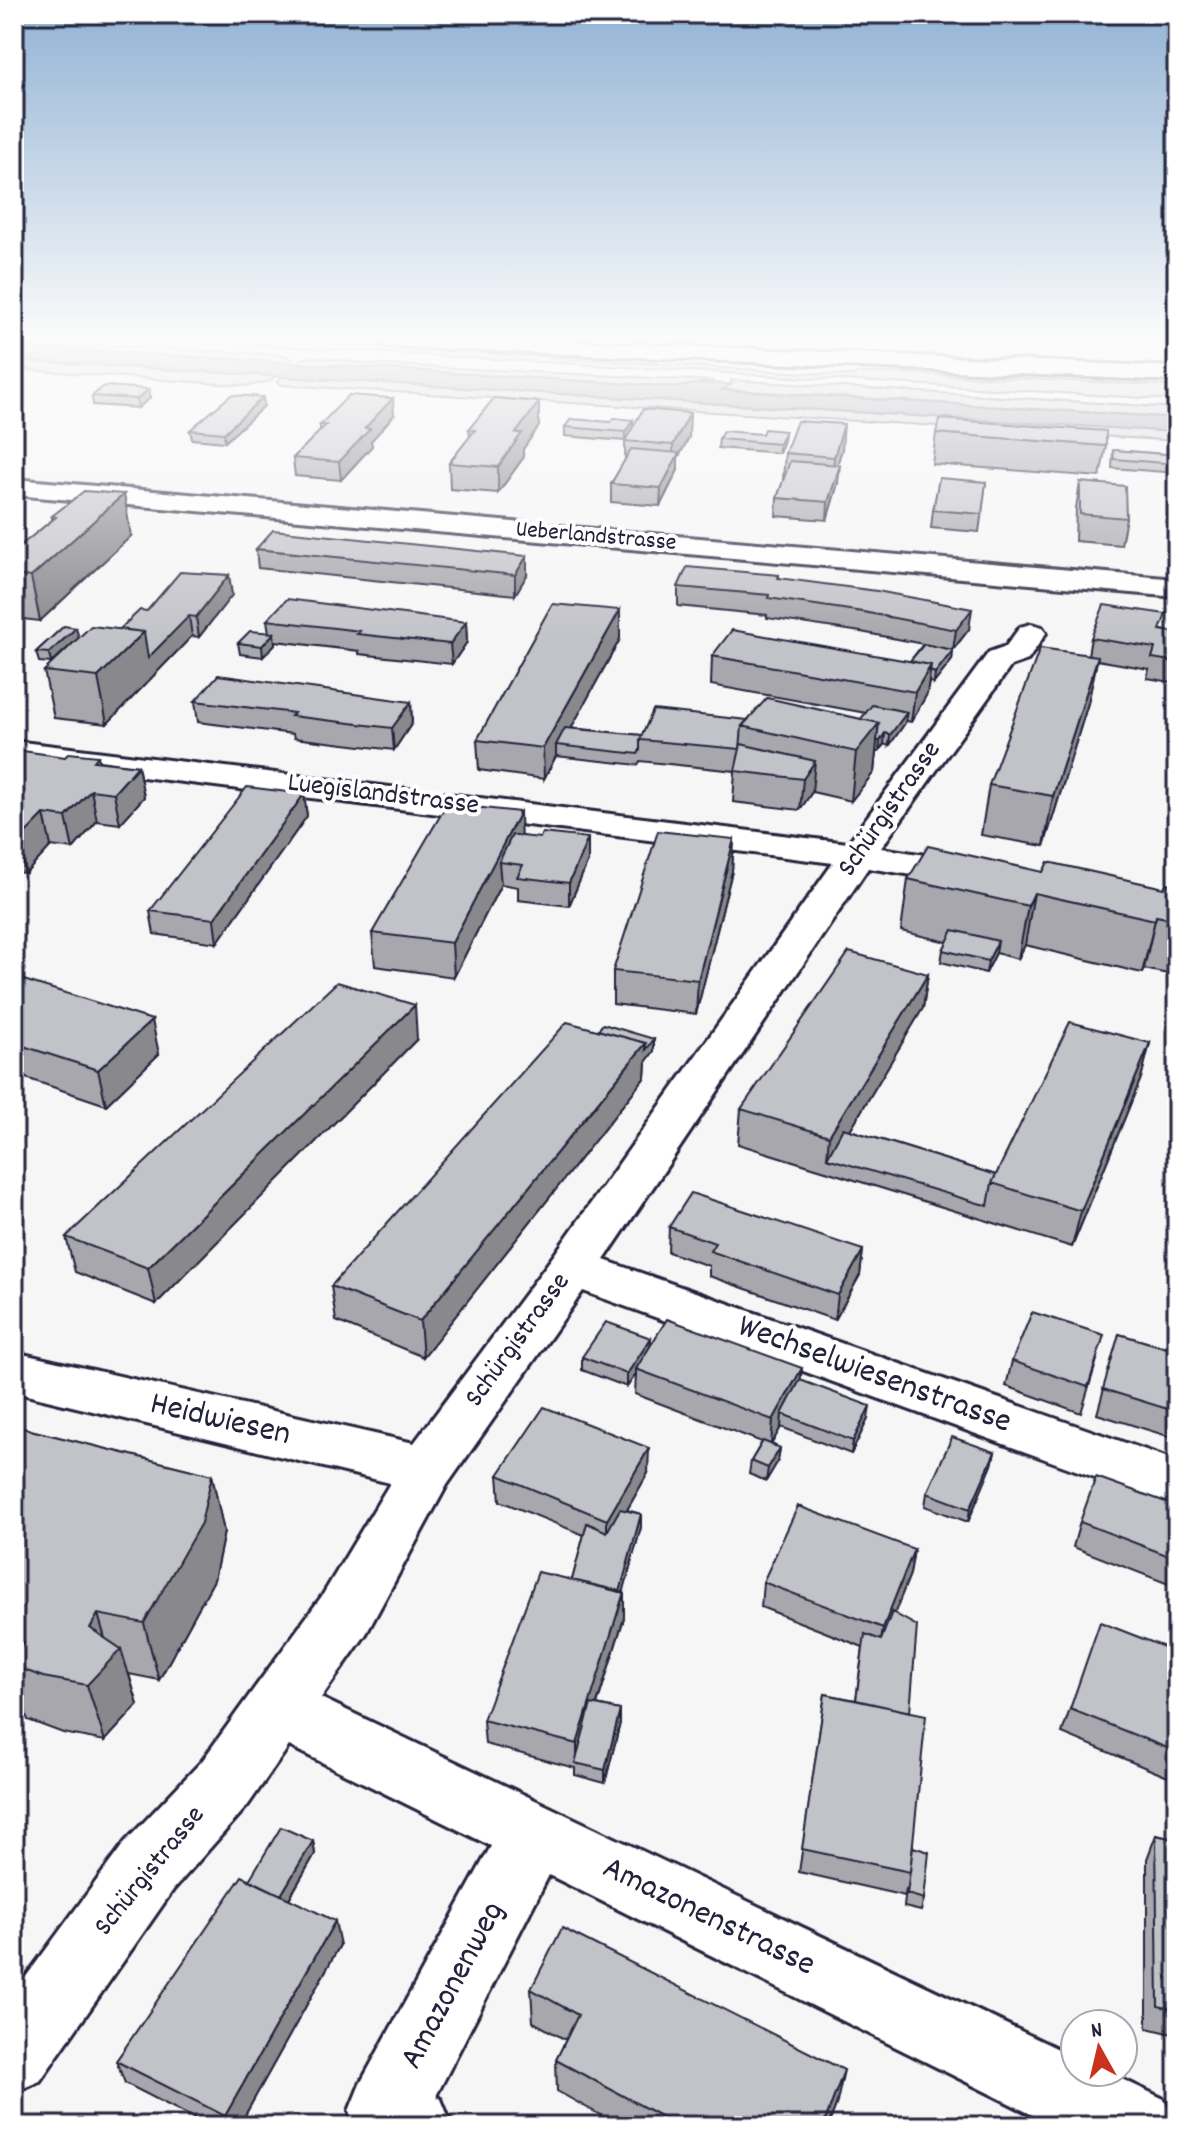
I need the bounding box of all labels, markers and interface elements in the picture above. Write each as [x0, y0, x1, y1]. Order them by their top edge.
street label: Ueberlandstrasse [514, 513, 678, 561]
street label: Schürgistrasse [829, 734, 953, 886]
street label: Luegislandstrasse [285, 764, 481, 828]
street label: Schürgistrasse [456, 1265, 582, 1417]
street label: Wechselwiesenstrasse [730, 1304, 1018, 1448]
street label: Heidwiesen [145, 1381, 295, 1461]
street label: Schürgistrasse [86, 1798, 216, 1946]
street label: Amazonenstrasse [593, 1845, 823, 1991]
street label: Amazonenweg [389, 1893, 519, 2079]
north arrow [1059, 2008, 1139, 2088]
text: N [1089, 2016, 1104, 2048]

